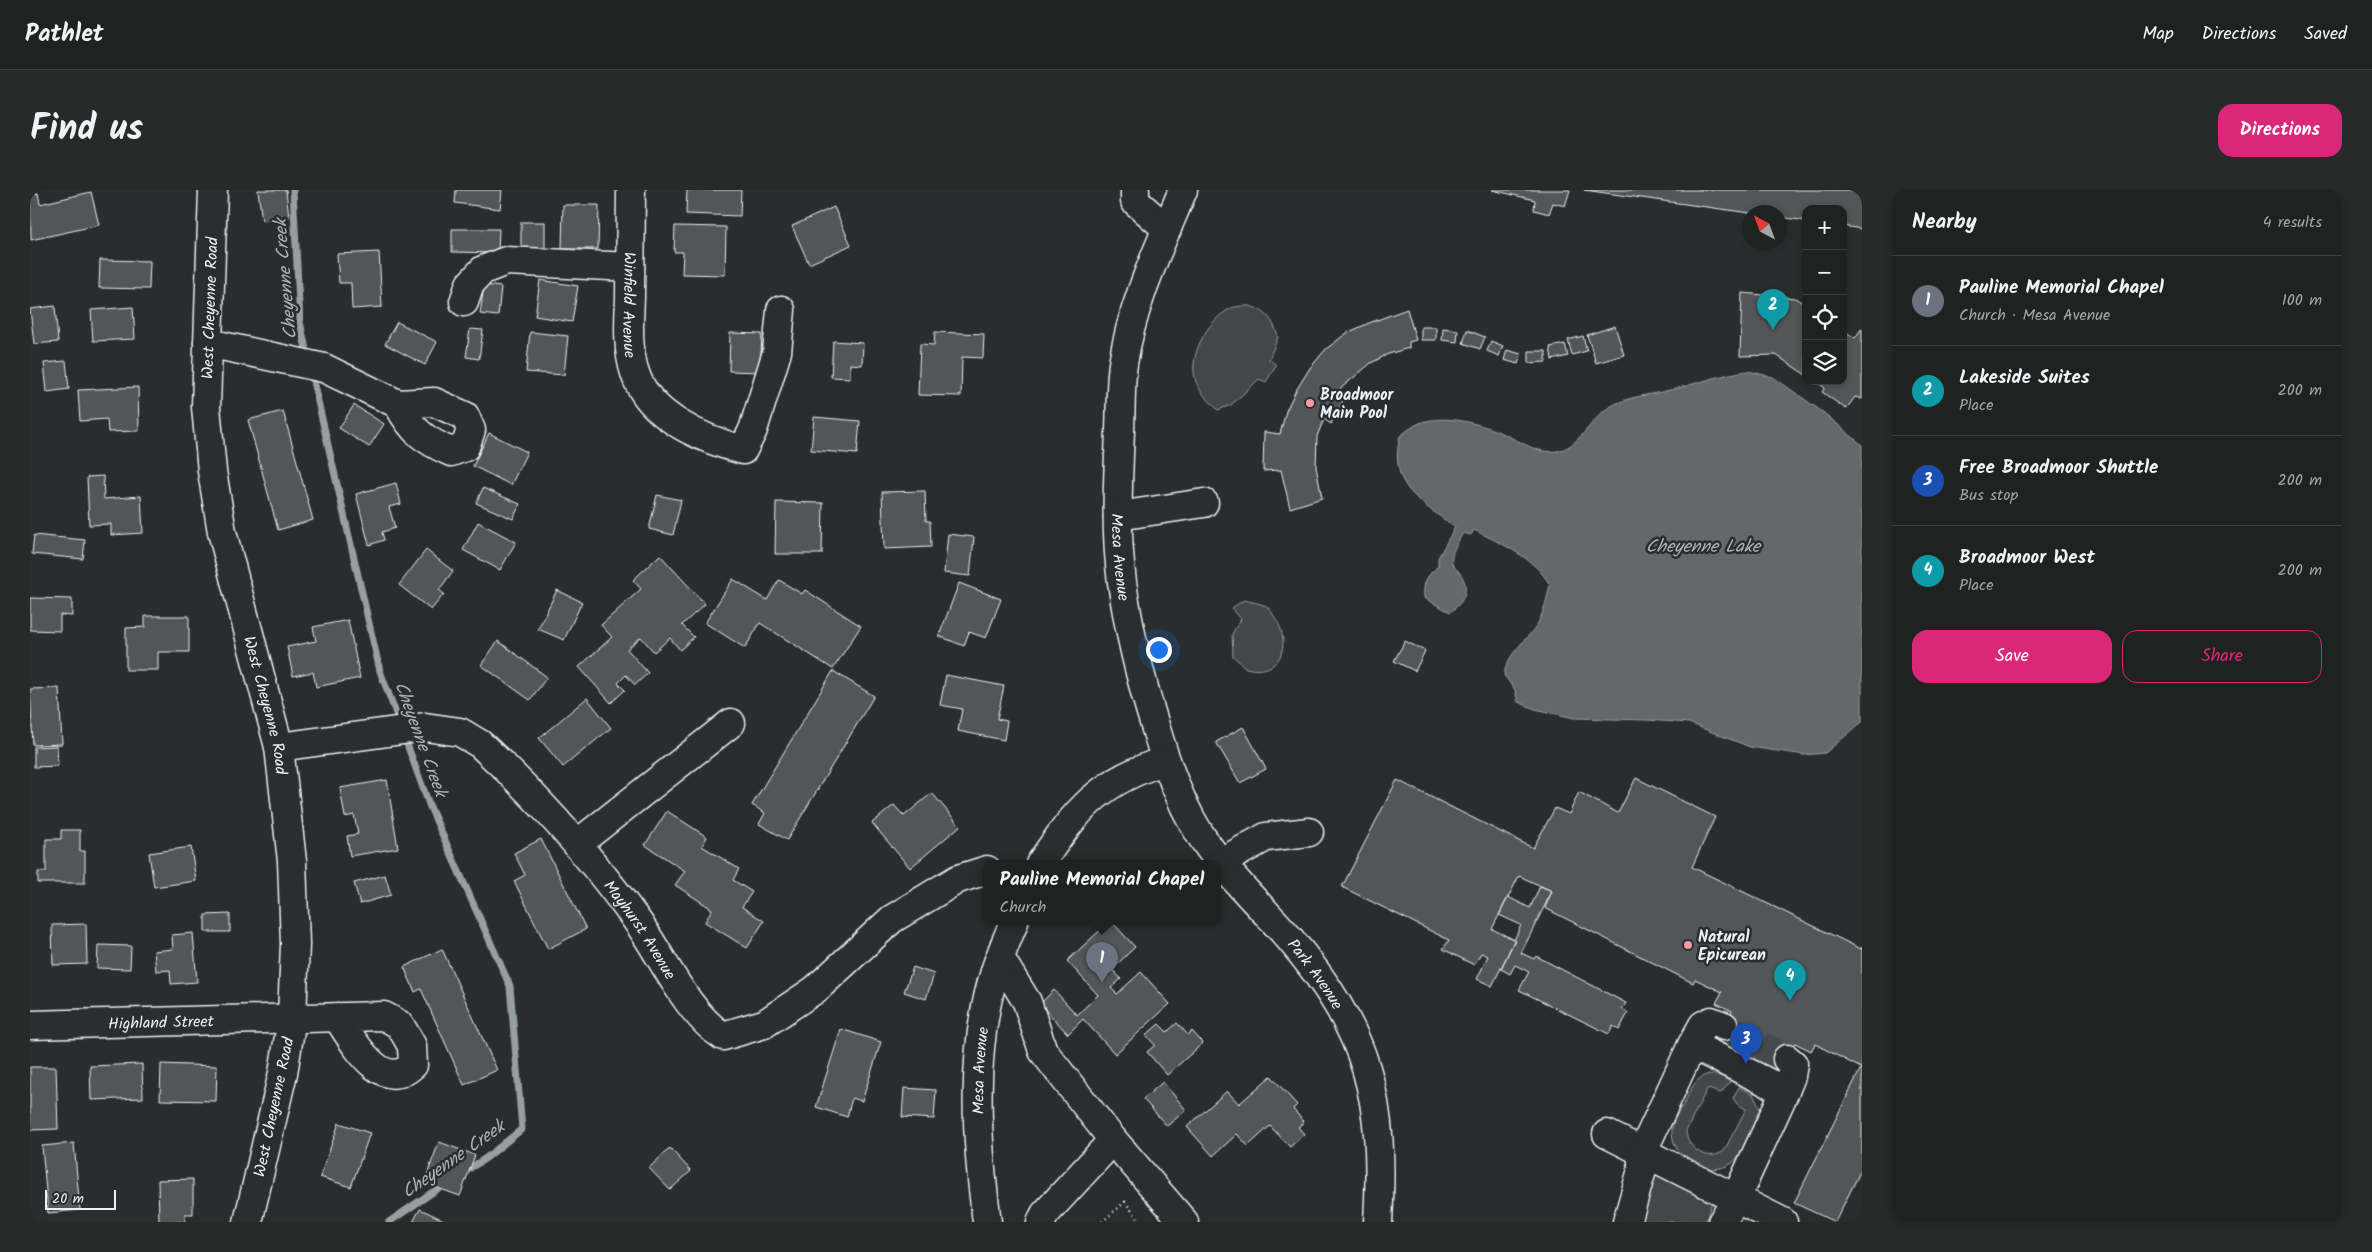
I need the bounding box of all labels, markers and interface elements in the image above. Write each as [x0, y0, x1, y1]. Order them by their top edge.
text: Pathlet [25, 15, 104, 54]
text: Map [2142, 20, 2174, 49]
text: Directions [2202, 20, 2276, 49]
text: Saved [2304, 20, 2347, 49]
text: Find us [30, 102, 143, 158]
button: Directions [2218, 104, 2342, 157]
north arrow [1742, 205, 1787, 250]
map controls [1802, 205, 1847, 385]
button: + [1802, 205, 1847, 250]
text: Nearby [1912, 206, 1977, 239]
text: 4 results [2263, 210, 2322, 235]
water label: Cheyenne Creek [267, 215, 306, 340]
street label: West Cheyenne Road [196, 236, 226, 379]
button: − [1802, 250, 1847, 295]
street label: Winfield Avenue [615, 252, 642, 360]
text: Pauline Memorial Chapel [1959, 273, 2164, 303]
text: 1 [1926, 288, 1930, 313]
text: 100 m [2282, 288, 2322, 313]
pin: 2 [1757, 289, 1789, 330]
button: locate [1802, 295, 1847, 340]
text: Church · Mesa Avenue [1959, 303, 2110, 328]
button: layers [1802, 340, 1847, 385]
text: Lakeside Suites [1959, 363, 2090, 393]
text: 2 [1923, 378, 1933, 403]
text: 200 m [2278, 378, 2322, 403]
place label: Broadmoor Main Pool [1320, 383, 1395, 426]
text: Place [1959, 393, 1993, 418]
marker: Broadmoor Main Pool [1304, 397, 1316, 409]
text: Free Broadmoor Shuttle [1959, 453, 2158, 483]
text: 3 [1924, 468, 1932, 493]
text: 200 m [2278, 468, 2322, 493]
text: Bus stop [1959, 483, 2018, 508]
street label: Mesa Avenue [1104, 513, 1136, 603]
water label: Cheyenne Lake [1646, 533, 1762, 562]
text: Broadmoor West [1959, 543, 2095, 573]
text: 4 [1924, 558, 1932, 583]
text: 200 m [2278, 558, 2322, 583]
text: Place [1959, 573, 1993, 598]
button: Save [1912, 630, 2112, 683]
button: Share [2122, 630, 2322, 683]
street label: West Cheyenne Road [236, 633, 293, 777]
your location [1146, 637, 1172, 663]
water label: Cheyenne Creek [385, 678, 455, 804]
popup [983, 860, 1221, 925]
text: Pauline Memorial Chapel [1000, 865, 1204, 895]
street label: Mayhurst Avenue [597, 875, 682, 985]
text: Church [1000, 895, 1046, 920]
place label: Natural Epicurean [1698, 925, 1766, 968]
street label: Park Avenue [1281, 934, 1349, 1015]
marker: Natural Epicurean [1682, 939, 1694, 951]
pin: 1 [1086, 942, 1118, 983]
pin: 4 [1774, 960, 1806, 1001]
street label: Highland Street [108, 1009, 215, 1037]
pin: 3 [1730, 1023, 1762, 1064]
street label: Mesa Avenue [967, 1025, 996, 1114]
street label: West Cheyenne Road [247, 1034, 302, 1179]
water label: Cheyenne Creek [396, 1112, 514, 1207]
scale bar [45, 1187, 116, 1210]
text: 20 m [52, 1188, 84, 1210]

